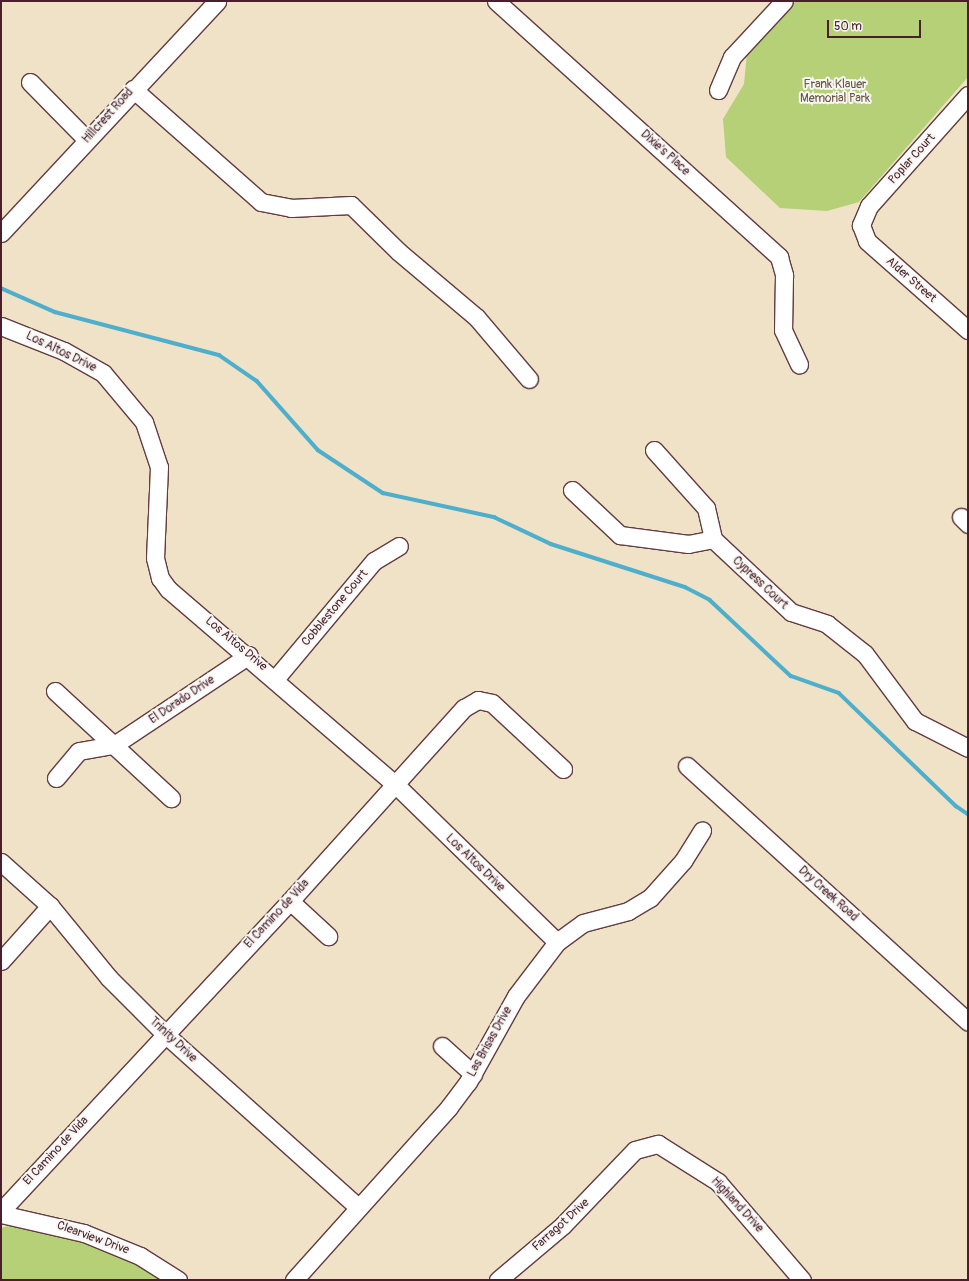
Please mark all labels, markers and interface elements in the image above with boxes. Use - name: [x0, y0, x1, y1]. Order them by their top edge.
- scale bar: [829, 12, 923, 38]
- text: 50 m: [834, 19, 862, 34]
- park label: Frank Klauer Memorial Park: [800, 78, 870, 106]
- street label: Hillcrest Road: [80, 85, 136, 147]
- street label: Dixie's Place: [637, 127, 693, 179]
- street label: Poplar Court: [886, 131, 938, 187]
- street label: Alder Street: [883, 254, 939, 306]
- street label: Los Altos Drive: [23, 329, 99, 375]
- street label: Cypress Court: [729, 554, 791, 612]
- street label: Cobblestone Court: [299, 567, 371, 649]
- street label: Los Altos Drive: [202, 614, 270, 674]
- street label: El Dorado Drive: [147, 673, 217, 727]
- street label: Los Altos Drive: [442, 831, 508, 895]
- street label: Dry Creek Road: [795, 863, 861, 925]
- street label: El Camino de Vida: [241, 877, 313, 951]
- street label: Las Brisas Drive: [465, 1004, 515, 1080]
- street label: Trinity Drive: [146, 1014, 200, 1066]
- street label: El Camino de Vida: [20, 1114, 92, 1188]
- street label: Highland Drive: [708, 1174, 766, 1236]
- street label: Farragot Drive: [530, 1196, 592, 1254]
- street label: Clearview Drive: [55, 1218, 131, 1258]

